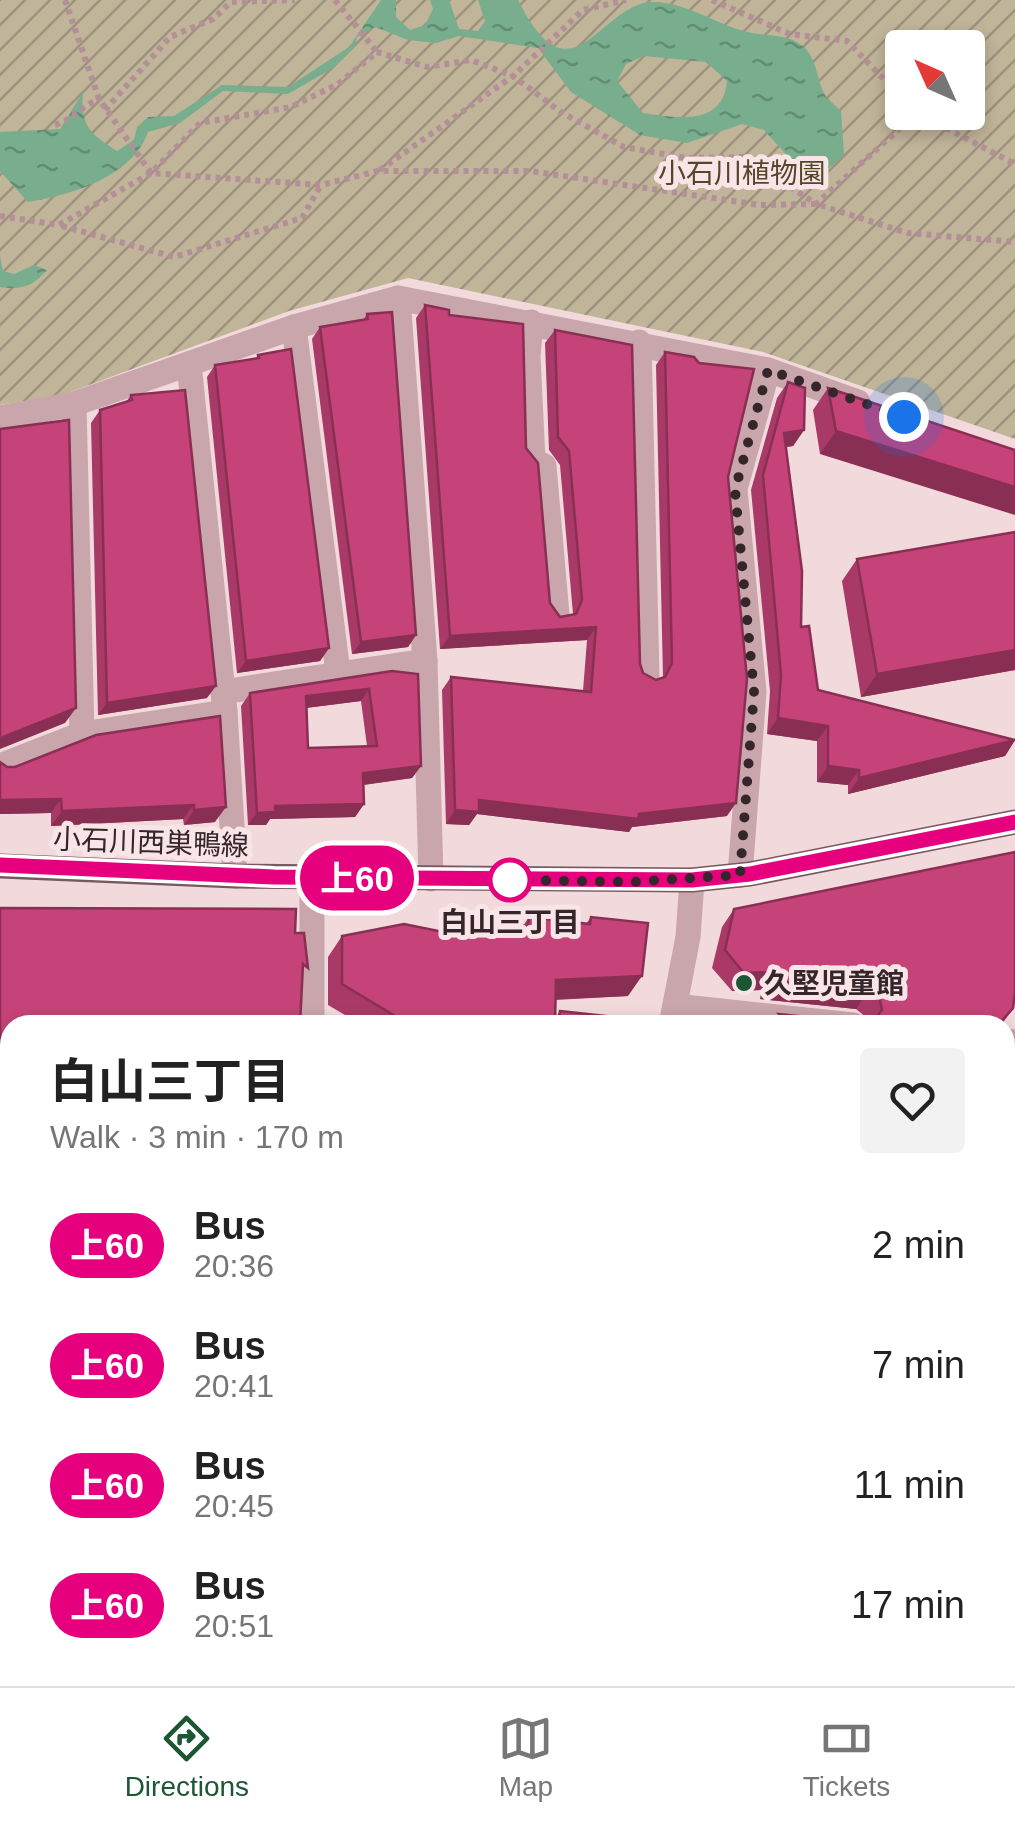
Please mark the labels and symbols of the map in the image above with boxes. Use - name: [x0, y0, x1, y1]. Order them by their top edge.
- north arrow: [885, 30, 985, 130]
- park label: 小石川植物園: [658, 158, 826, 189]
- your location: [879, 392, 929, 442]
- street label: 小石川西巣鴨線: [52, 824, 249, 861]
- line badge: 上60: [300, 846, 414, 910]
- marker: 白山三丁目: [489, 859, 531, 901]
- place label: 白山三丁目: [440, 907, 580, 938]
- place label: 久堅児童館: [764, 968, 904, 999]
- marker: 久堅児童館: [733, 972, 755, 994]

